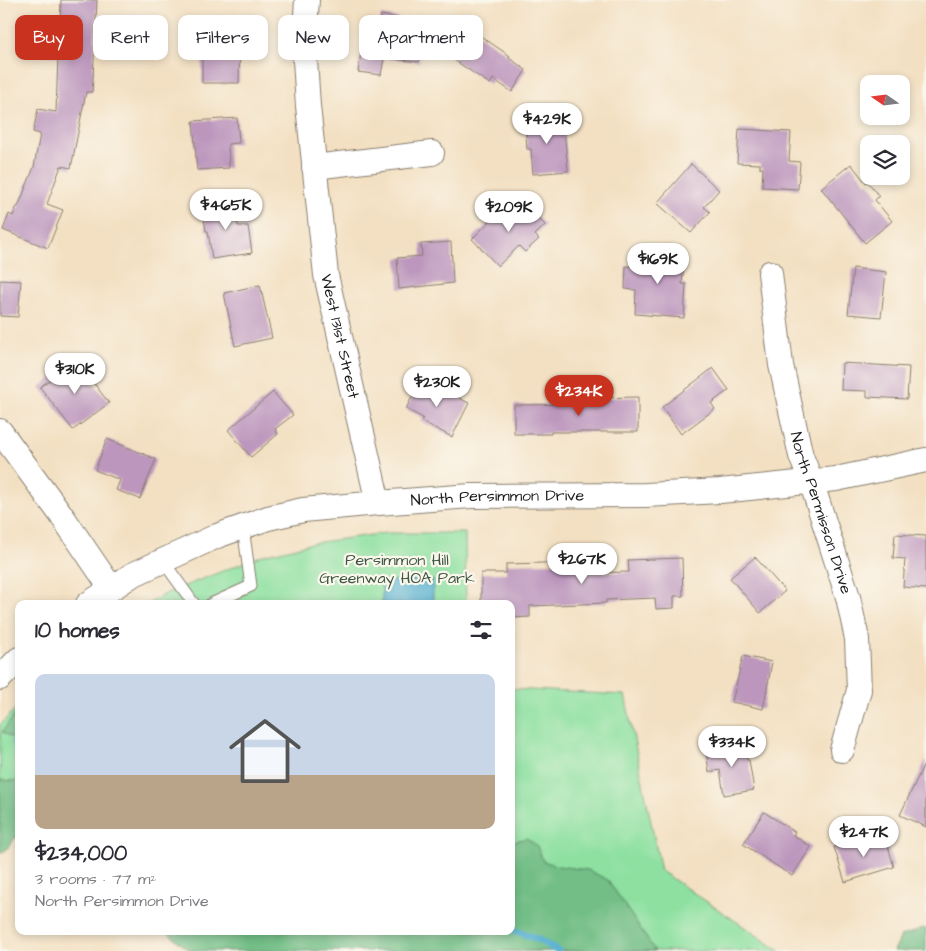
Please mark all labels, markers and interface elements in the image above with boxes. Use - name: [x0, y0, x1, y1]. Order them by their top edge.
- chip: Buy: [15, 15, 83, 60]
- chip: Rent: [93, 15, 168, 60]
- chip: Filters: [178, 15, 268, 60]
- chip: New: [278, 15, 349, 60]
- chip: Apartment: [359, 15, 483, 60]
- north arrow: [860, 75, 910, 125]
- map controls: [860, 75, 910, 185]
- pin: $429K: [512, 102, 582, 145]
- text: $429K: [523, 108, 571, 130]
- button: layers: [860, 135, 910, 185]
- pin: $465K: [191, 188, 261, 231]
- pin: $209K: [474, 190, 544, 233]
- text: $465K: [201, 194, 251, 216]
- text: $209K: [486, 196, 532, 218]
- pin: $169K: [623, 242, 693, 285]
- text: $169K: [638, 248, 678, 270]
- street label: West 131st Street: [315, 272, 365, 401]
- pin: $310K: [40, 352, 110, 395]
- text: $310K: [56, 358, 94, 380]
- pin: $230K: [402, 366, 472, 408]
- text: $230K: [414, 371, 460, 393]
- pin: $234K: [544, 374, 614, 417]
- text: $234K: [556, 380, 602, 402]
- street label: North Permisson Drive: [785, 430, 857, 597]
- street label: North Persimmon Drive: [410, 484, 584, 512]
- pin: $267K: [547, 542, 617, 585]
- text: $267K: [558, 548, 606, 570]
- park label: Persimmon Hill Greenway HOA Park: [319, 549, 475, 590]
- text: 10 homes: [35, 616, 120, 645]
- icon: filters: [467, 616, 495, 644]
- icon: home: [220, 706, 310, 796]
- pin: $334K: [697, 726, 767, 768]
- text: $334K: [709, 731, 755, 753]
- pin: $247K: [829, 816, 899, 858]
- text: $247K: [840, 821, 888, 843]
- text: $234,000: [35, 839, 127, 868]
- text: 3 rooms · 77 m²: [35, 868, 156, 890]
- text: North Persimmon Drive: [35, 890, 209, 912]

